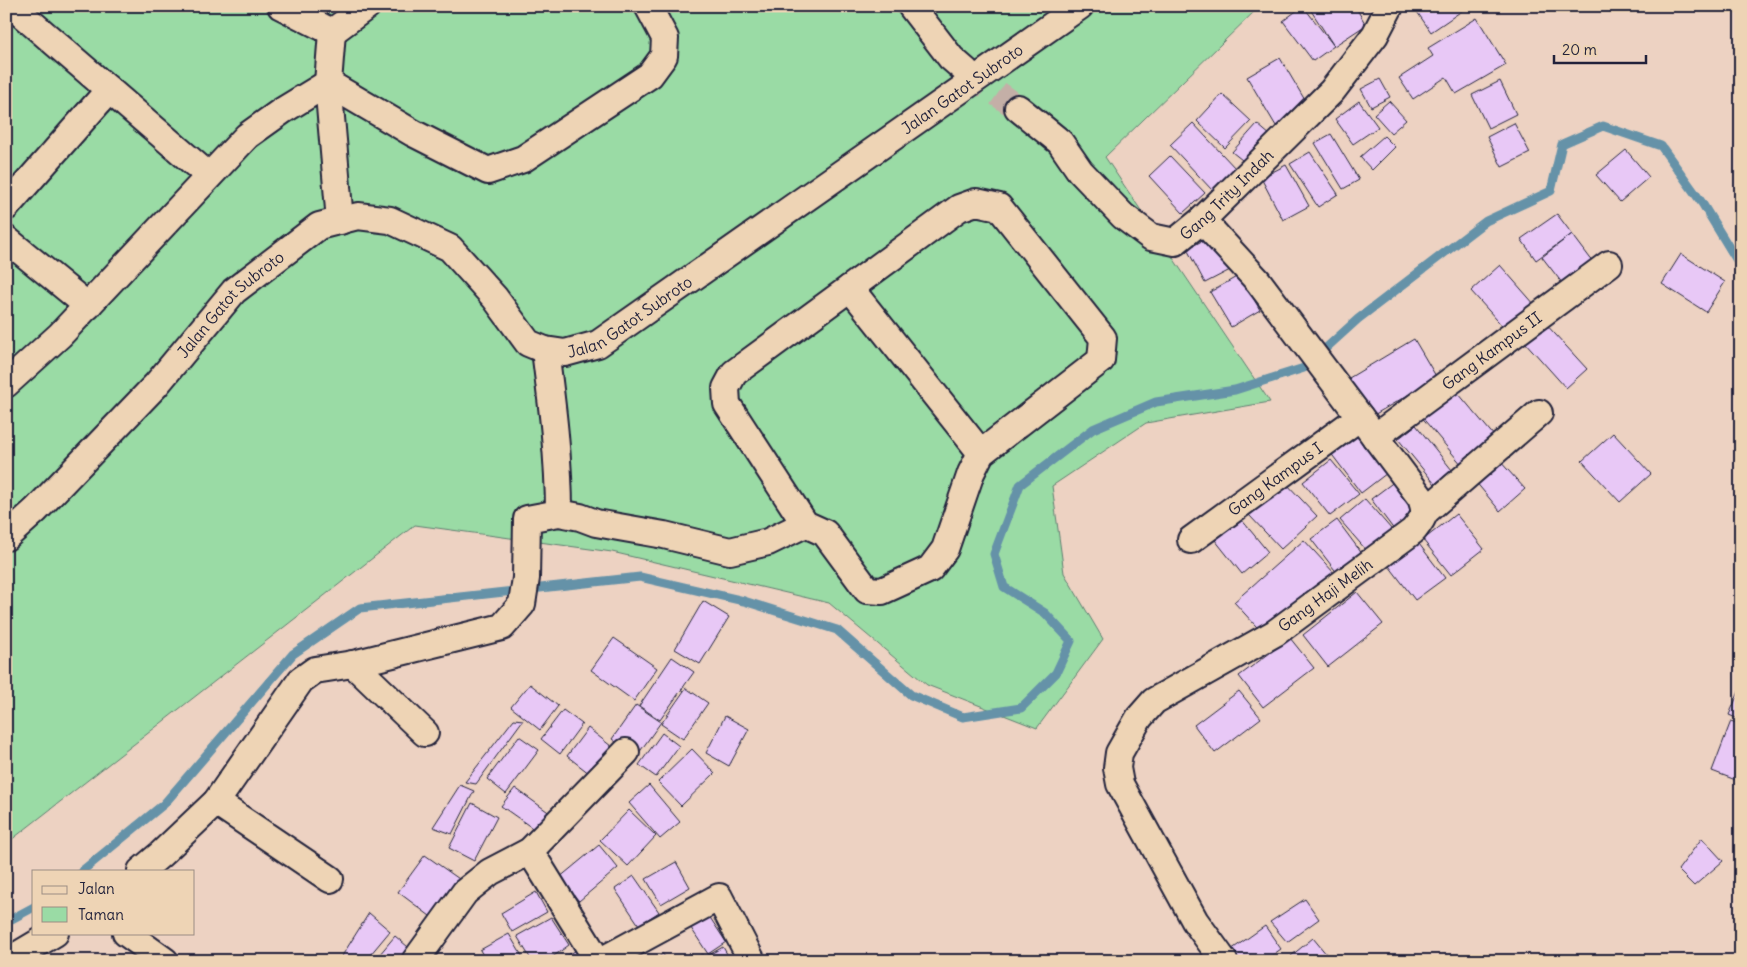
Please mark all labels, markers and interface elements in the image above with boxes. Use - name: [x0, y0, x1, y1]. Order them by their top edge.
- scale bar: [1554, 32, 1647, 64]
- street label: Jalan Gatot Subroto: [897, 39, 1027, 138]
- text: 20 m: [1562, 40, 1597, 59]
- street label: Gang Trity Indah: [1175, 145, 1277, 244]
- street label: Jalan Gatot Subroto: [173, 246, 288, 362]
- street label: Jalan Gatot Subroto: [565, 271, 696, 362]
- street label: Gang Kampus II: [1438, 307, 1545, 394]
- street label: Gang Kampus I: [1224, 438, 1326, 520]
- street label: Gang Haji Melih: [1274, 554, 1376, 636]
- legend: [32, 870, 195, 934]
- text: Jalan: [78, 879, 115, 898]
- text: Taman: [78, 905, 124, 924]

